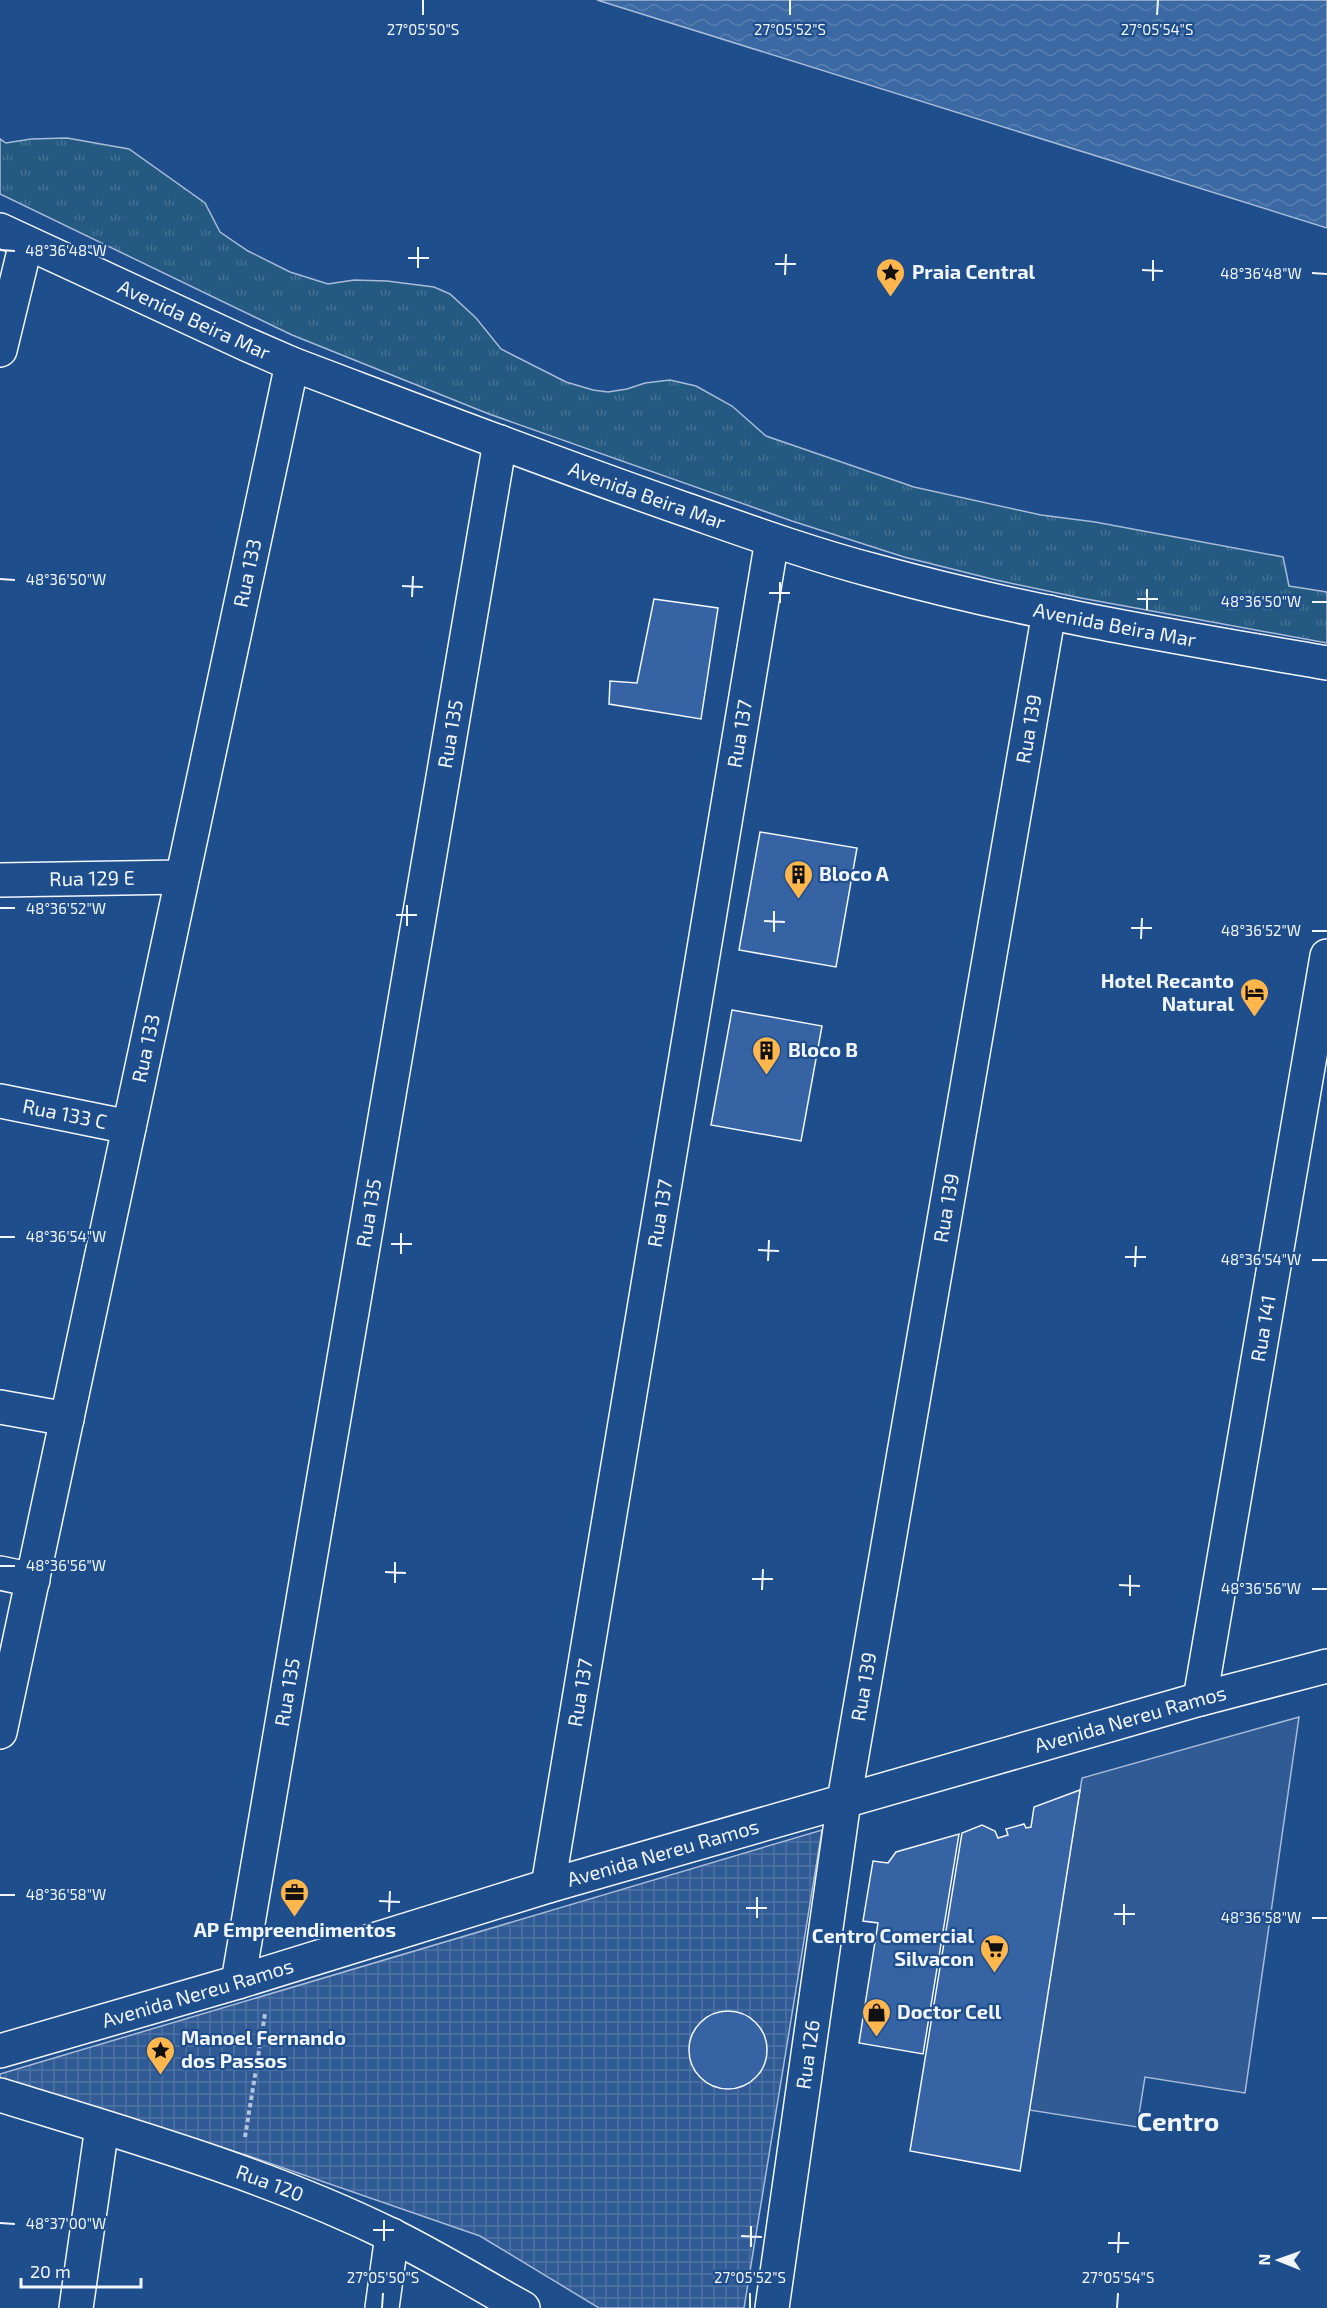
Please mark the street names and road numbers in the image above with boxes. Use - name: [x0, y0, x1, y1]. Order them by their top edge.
- street label: Avenida Beira Mar: [115, 274, 274, 364]
- street label: Avenida Beira Mar: [566, 456, 729, 534]
- street label: Rua 133: [227, 536, 265, 609]
- street label: Avenida Beira Mar: [1032, 597, 1198, 651]
- street label: Rua 139: [1010, 692, 1046, 765]
- street label: Rua 135: [432, 698, 467, 770]
- street label: Rua 137: [721, 698, 756, 769]
- street label: Rua 129 E: [49, 865, 135, 890]
- street label: Rua 133: [126, 1012, 164, 1085]
- street label: Rua 133 C: [21, 1093, 109, 1133]
- street label: Rua 139: [928, 1171, 963, 1244]
- street label: Rua 135: [350, 1177, 385, 1249]
- street label: Rua 137: [642, 1177, 676, 1249]
- street label: Rua 141: [1245, 1293, 1280, 1363]
- street label: Rua 139: [845, 1650, 880, 1723]
- street label: Rua 135: [269, 1656, 304, 1728]
- street label: Rua 137: [562, 1657, 597, 1728]
- street label: Avenida Nereu Ramos: [1031, 1680, 1229, 1757]
- street label: Avenida Nereu Ramos: [564, 1813, 761, 1891]
- street label: Avenida Nereu Ramos: [99, 1953, 296, 2032]
- street label: Rua 126: [790, 2018, 824, 2091]
- street label: Rua 120: [233, 2159, 308, 2206]

